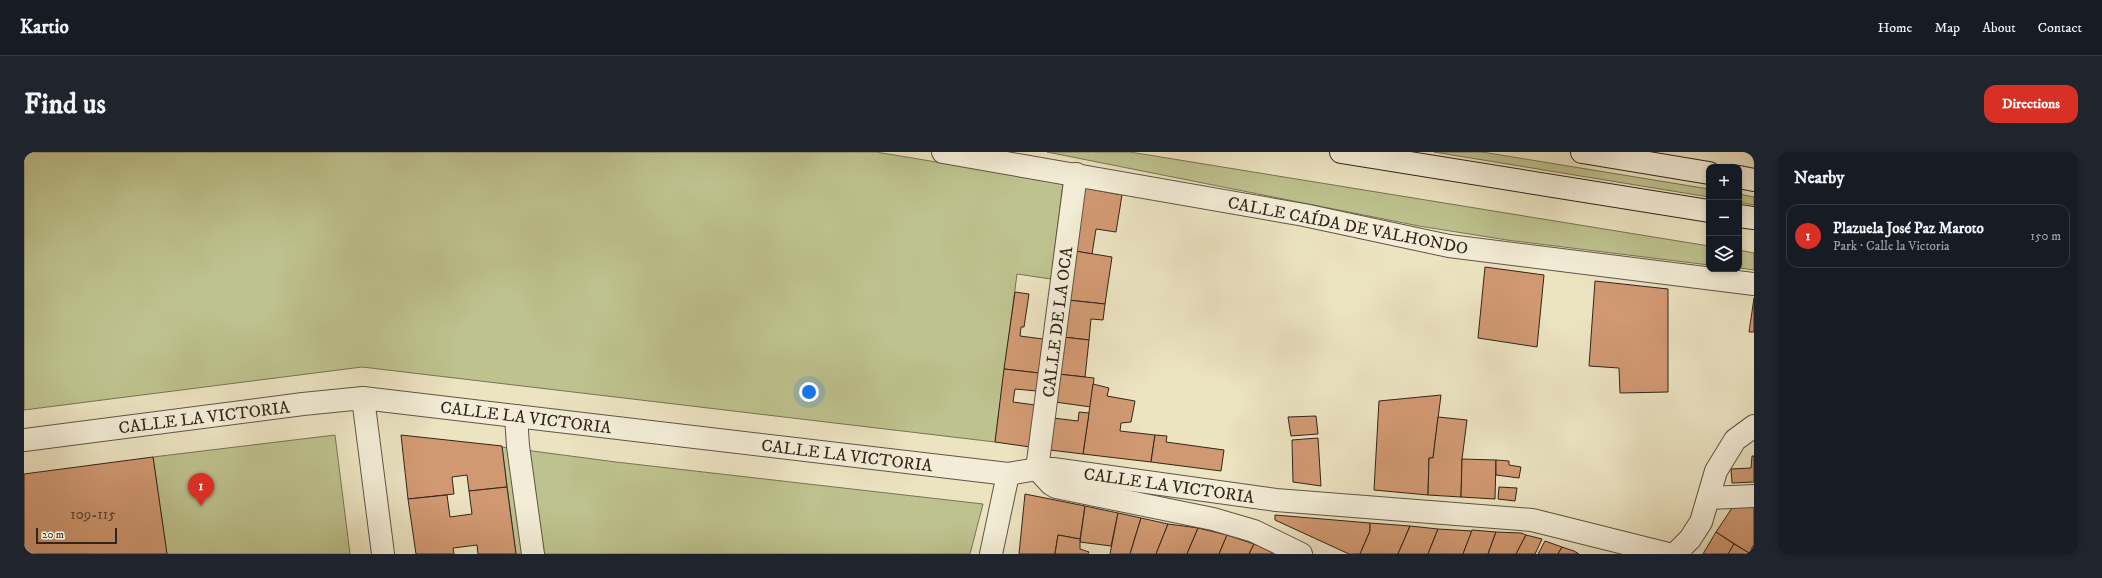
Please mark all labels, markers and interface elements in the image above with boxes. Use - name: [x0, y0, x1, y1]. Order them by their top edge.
- text: Kartio: [20, 16, 69, 39]
- text: Home: [1878, 19, 1912, 37]
- text: Map: [1934, 19, 1960, 37]
- text: About: [1982, 19, 2016, 37]
- text: Contact: [2038, 19, 2082, 37]
- button: Directions: [1984, 85, 2078, 123]
- text: Find us: [24, 87, 106, 122]
- map controls: [1706, 164, 1742, 272]
- button: +: [1706, 164, 1742, 200]
- text: Nearby: [1794, 167, 1844, 189]
- street label: CALLE CAÍDA DE VALHONDO: [1226, 191, 1470, 260]
- button: −: [1706, 200, 1742, 236]
- text: Plazuela José Paz Maroto: [1833, 219, 1984, 238]
- text: 1: [1806, 228, 1810, 244]
- text: 150 m: [2030, 228, 2061, 244]
- button: layers: [1706, 236, 1742, 272]
- text: Park · Calle la Victoria: [1833, 238, 1950, 254]
- street label: CALLE DE LA OCA: [1038, 245, 1078, 399]
- your location: [799, 382, 819, 402]
- street label: CALLE LA VICTORIA: [117, 397, 291, 439]
- street label: CALLE LA VICTORIA: [439, 397, 613, 439]
- street label: CALLE LA VICTORIA: [760, 435, 934, 477]
- street label: CALLE LA VICTORIA: [1082, 463, 1256, 509]
- pin: 1: [188, 473, 214, 506]
- house number: 109-115: [70, 505, 116, 524]
- scale bar: [36, 526, 117, 545]
- text: 20 m: [42, 528, 64, 542]

